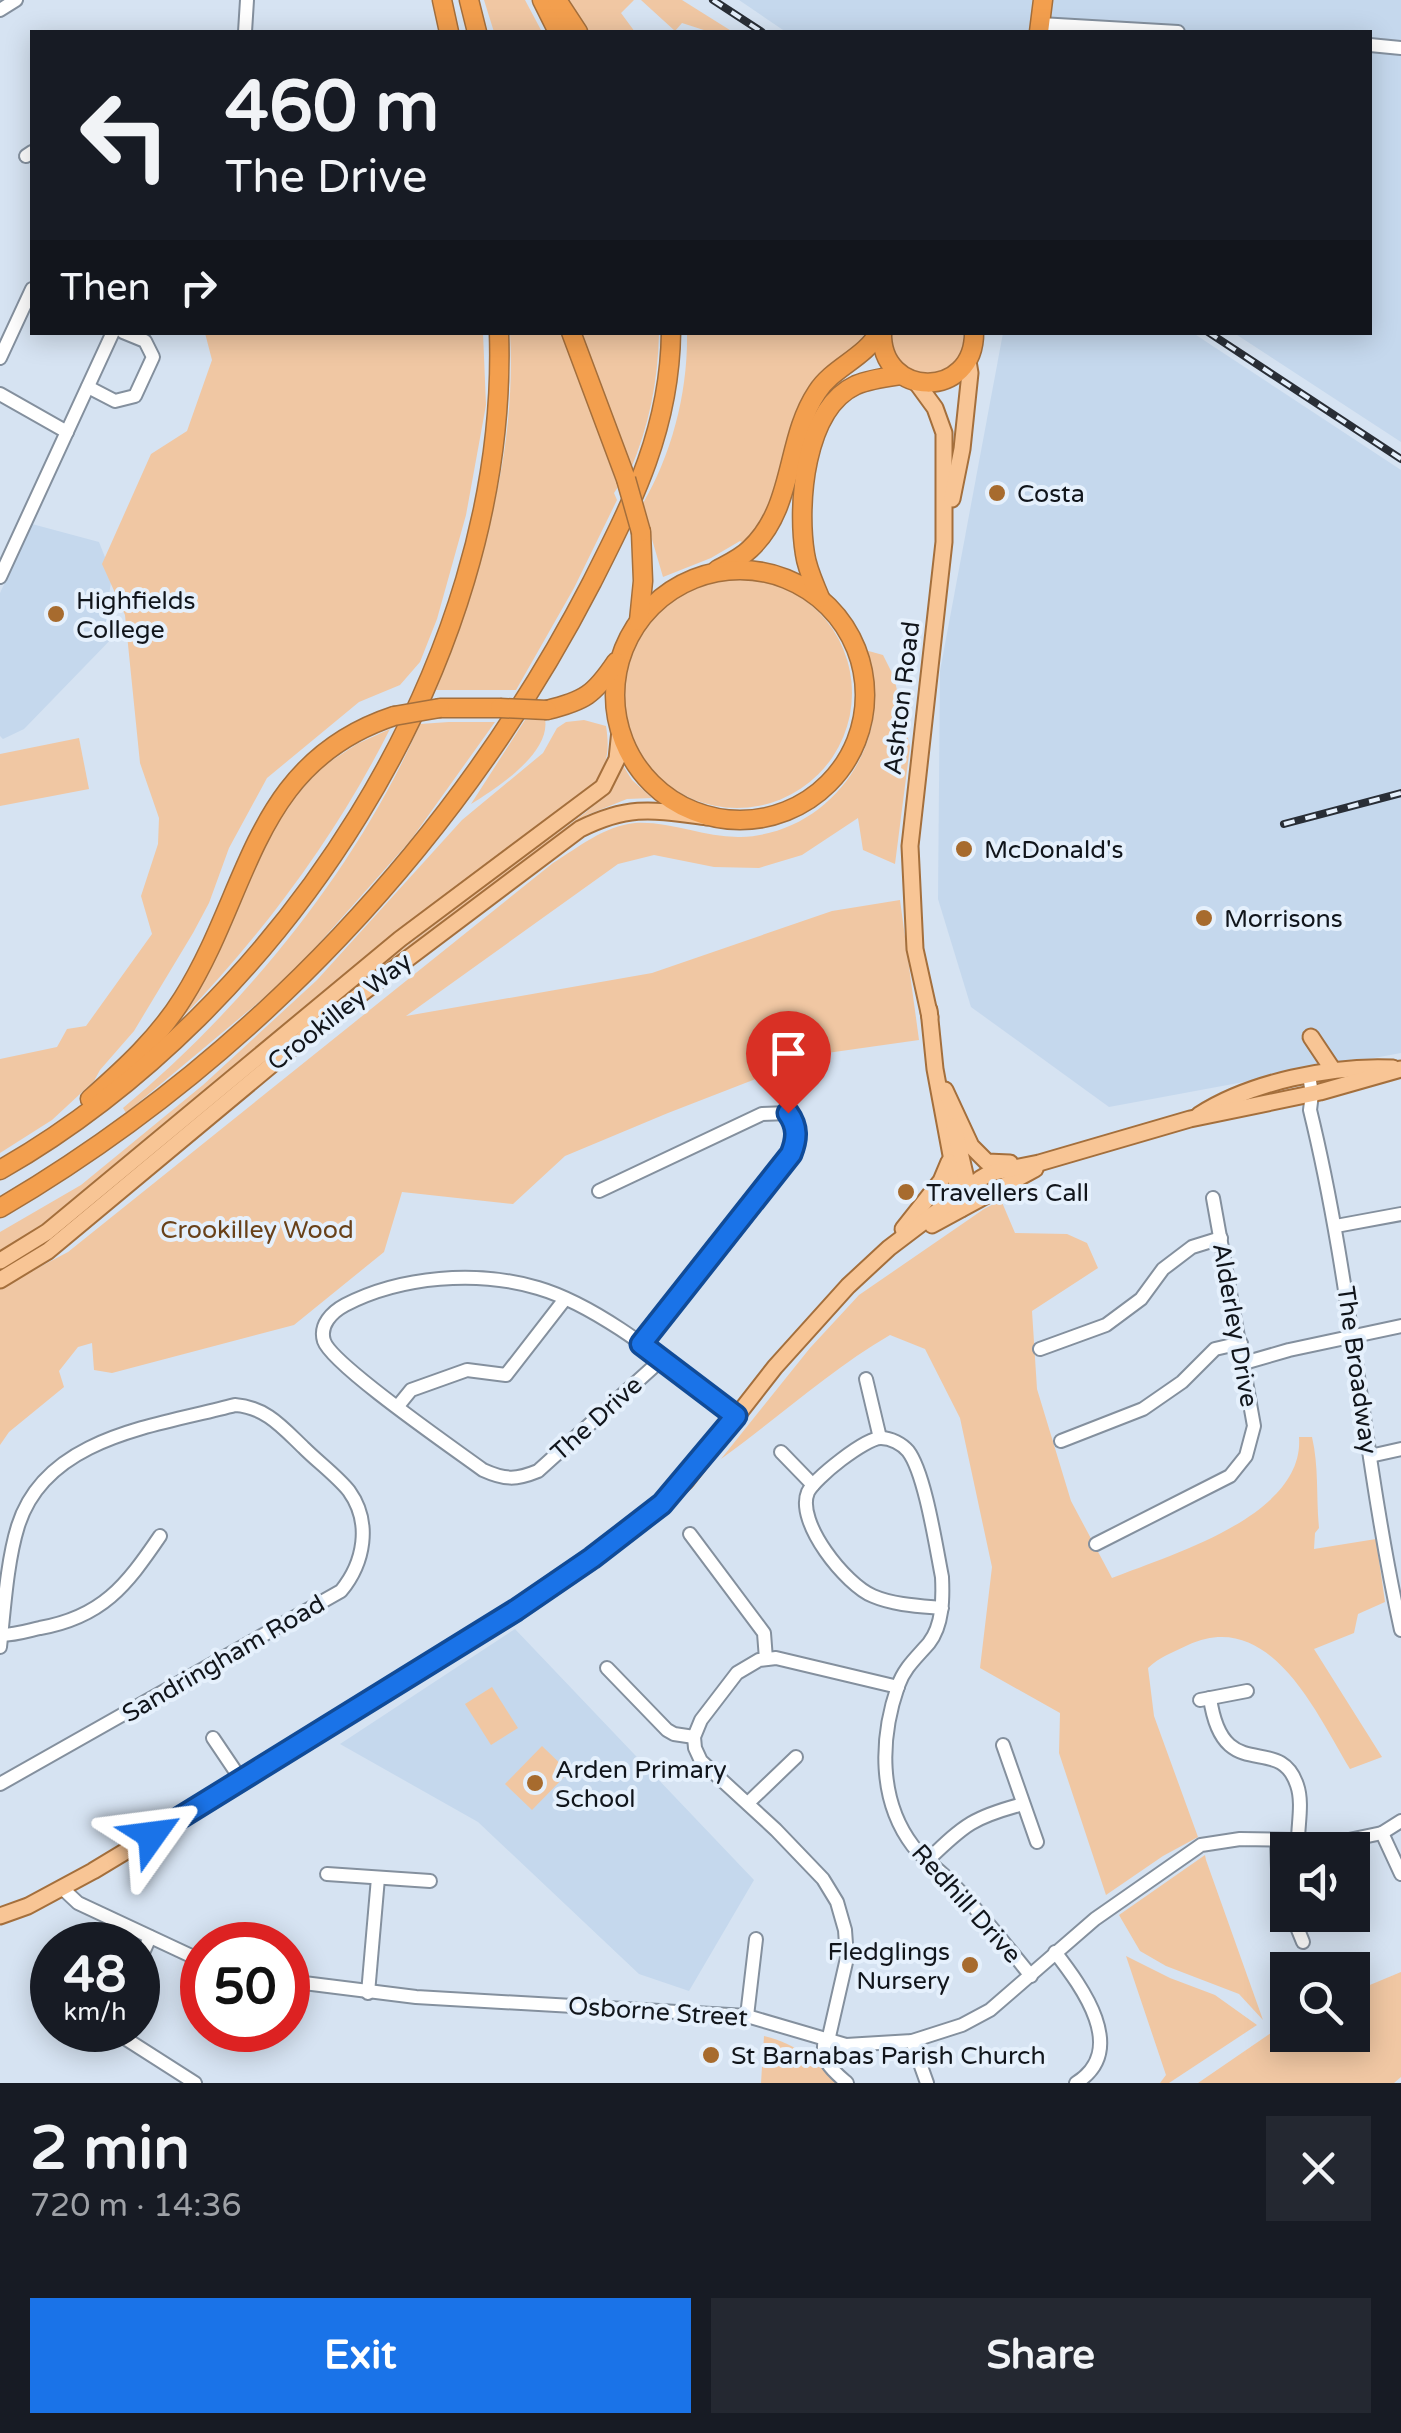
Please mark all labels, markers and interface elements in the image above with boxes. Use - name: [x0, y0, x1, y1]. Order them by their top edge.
- text: 460 m: [225, 66, 439, 150]
- icon: left: [60, 70, 190, 200]
- text: The Drive: [225, 151, 428, 205]
- icon: right: [171, 260, 226, 315]
- text: Then: [60, 265, 151, 311]
- place label: Costa: [1017, 479, 1085, 509]
- marker: Costa: [986, 482, 1008, 504]
- place label: Highfields College: [76, 586, 196, 645]
- marker: Highfields College: [45, 603, 67, 625]
- street label: Ashton Road: [878, 620, 926, 777]
- place label: McDonald's: [984, 835, 1123, 865]
- marker: McDonald's: [953, 838, 975, 860]
- place label: Morrisons: [1224, 904, 1343, 934]
- marker: Morrisons: [1193, 907, 1215, 929]
- street label: Crookilley Way: [262, 946, 418, 1077]
- pin: [746, 1011, 831, 1114]
- icon: arrive: [761, 1026, 816, 1081]
- place label: Travellers Call: [926, 1178, 1089, 1208]
- marker: Travellers Call: [895, 1181, 917, 1203]
- park label: Crookilley Wood: [160, 1215, 354, 1245]
- street label: Alderley Drive: [1206, 1241, 1264, 1410]
- street label: The Broadway: [1330, 1284, 1384, 1456]
- street label: The Drive: [545, 1370, 649, 1468]
- street label: Sandringham Road: [117, 1589, 330, 1729]
- place label: Arden Primary School: [555, 1755, 727, 1814]
- marker: Arden Primary School: [524, 1772, 546, 1794]
- position arrow: [100, 1783, 204, 1887]
- map controls: [1270, 1832, 1370, 2052]
- button: sound: [1270, 1832, 1370, 1932]
- street label: Redhill Drive: [905, 1838, 1027, 1969]
- speed limit sign: 50: [180, 1922, 310, 2052]
- place label: Fledglings Nursery: [828, 1937, 950, 1996]
- text: 48: [64, 1945, 126, 2005]
- button: search: [1270, 1952, 1370, 2052]
- marker: Fledglings Nursery: [959, 1954, 981, 1976]
- street label: Osborne Street: [567, 1991, 749, 2033]
- text: km/h: [64, 1997, 126, 2027]
- place label: St Barnabas Parish Church: [731, 2041, 1046, 2071]
- marker: St Barnabas Parish Church: [700, 2044, 722, 2066]
- text: 2 min: [30, 2113, 190, 2185]
- button: close: [1266, 2116, 1371, 2221]
- text: 720 m · 14:36: [30, 2187, 242, 2225]
- button: Exit: [30, 2298, 691, 2413]
- button: Share: [711, 2298, 1371, 2413]

